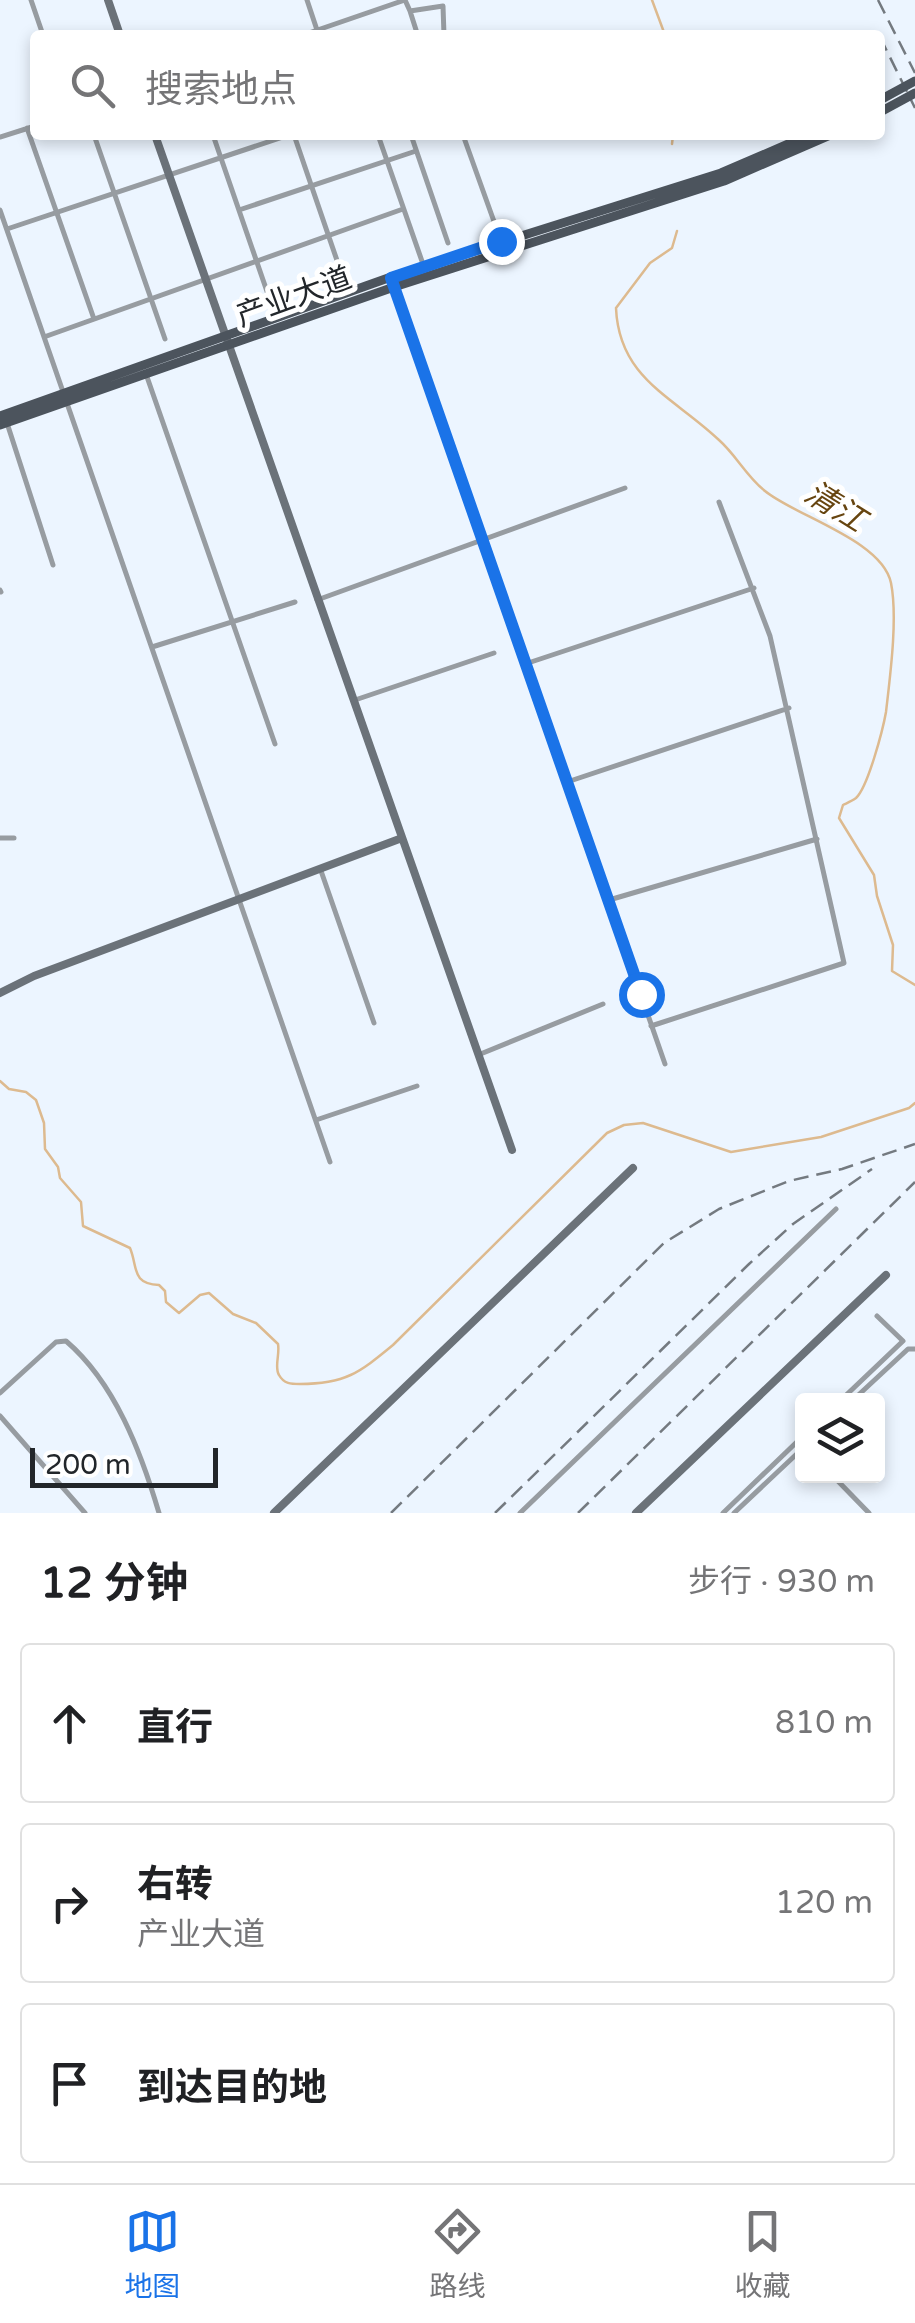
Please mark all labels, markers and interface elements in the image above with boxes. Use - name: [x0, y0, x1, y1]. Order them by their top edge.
- search box: [30, 30, 885, 140]
- icon: search: [65, 58, 120, 113]
- text: 搜索地点: [145, 67, 297, 113]
- route end: [479, 219, 525, 265]
- street label: 产业大道: [231, 259, 357, 335]
- water label: 清江: [798, 474, 875, 542]
- route start: [619, 972, 665, 1018]
- map controls: [795, 1393, 885, 1483]
- button: layers: [795, 1393, 885, 1483]
- scale bar: [30, 1443, 218, 1488]
- text: 200 m: [45, 1448, 131, 1482]
- text: 12 分钟: [40, 1558, 188, 1609]
- text: 步行 · 930 m: [688, 1563, 875, 1601]
- icon: ahead: [42, 1696, 97, 1751]
- text: 810 m: [775, 1704, 873, 1742]
- text: 直行: [137, 1705, 213, 1751]
- text: 右转: [137, 1862, 213, 1908]
- icon: right: [42, 1876, 97, 1931]
- text: 120 m: [775, 1884, 873, 1922]
- text: 产业大道: [137, 1916, 265, 1954]
- icon: arrive: [42, 2056, 97, 2111]
- text: 到达目的地: [137, 2065, 327, 2111]
- tab: 地图: [124, 2204, 181, 2304]
- tab: 路线: [429, 2204, 486, 2304]
- tab: 收藏: [734, 2204, 791, 2304]

